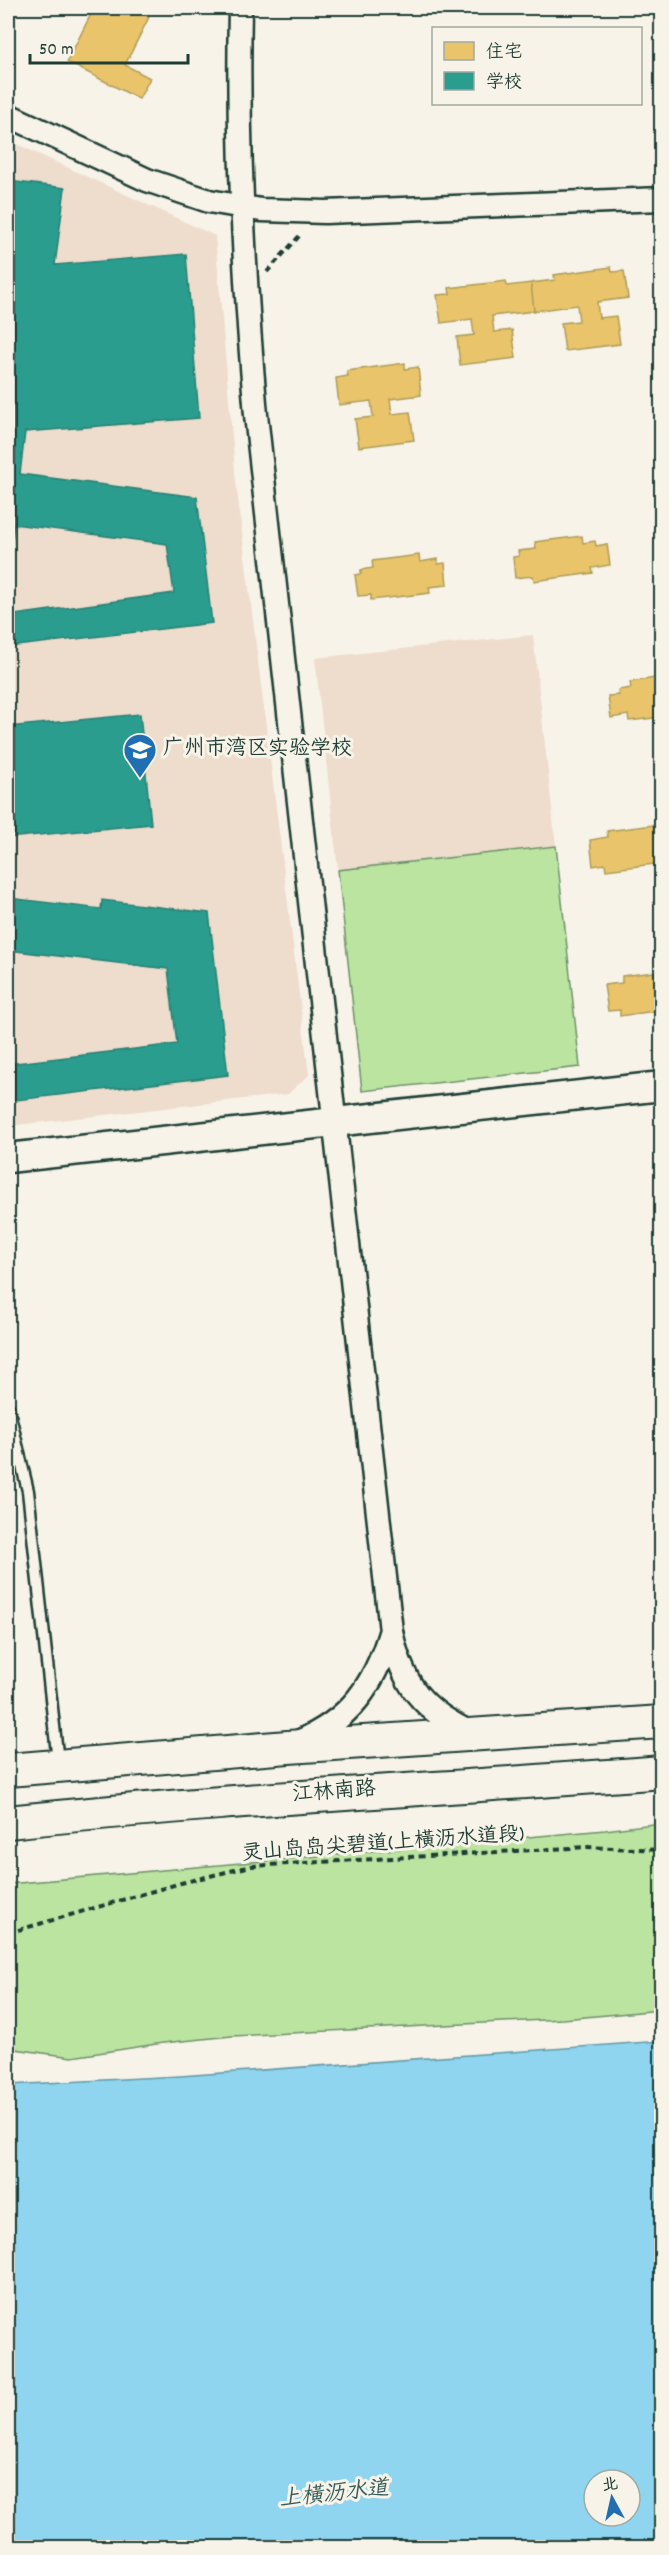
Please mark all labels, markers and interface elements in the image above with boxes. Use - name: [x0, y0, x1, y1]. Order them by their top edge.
- scale bar: [30, 27, 188, 65]
- legend: [432, 27, 642, 105]
- text: 50 m: [39, 38, 74, 63]
- text: 住宅: [486, 41, 522, 66]
- text: 学校: [486, 71, 522, 96]
- school or university icon: 广州市湾区实验学校: [122, 732, 158, 779]
- place label: 广州市湾区实验学校: [163, 735, 352, 765]
- street label: 江林南路: [291, 1775, 377, 1811]
- street label: 灵山岛岛尖碧道(上横沥水道段): [241, 1820, 525, 1870]
- north arrow: [582, 2468, 642, 2528]
- text: 北: [601, 2473, 620, 2498]
- water label: 上横沥水道: [278, 2474, 392, 2516]

